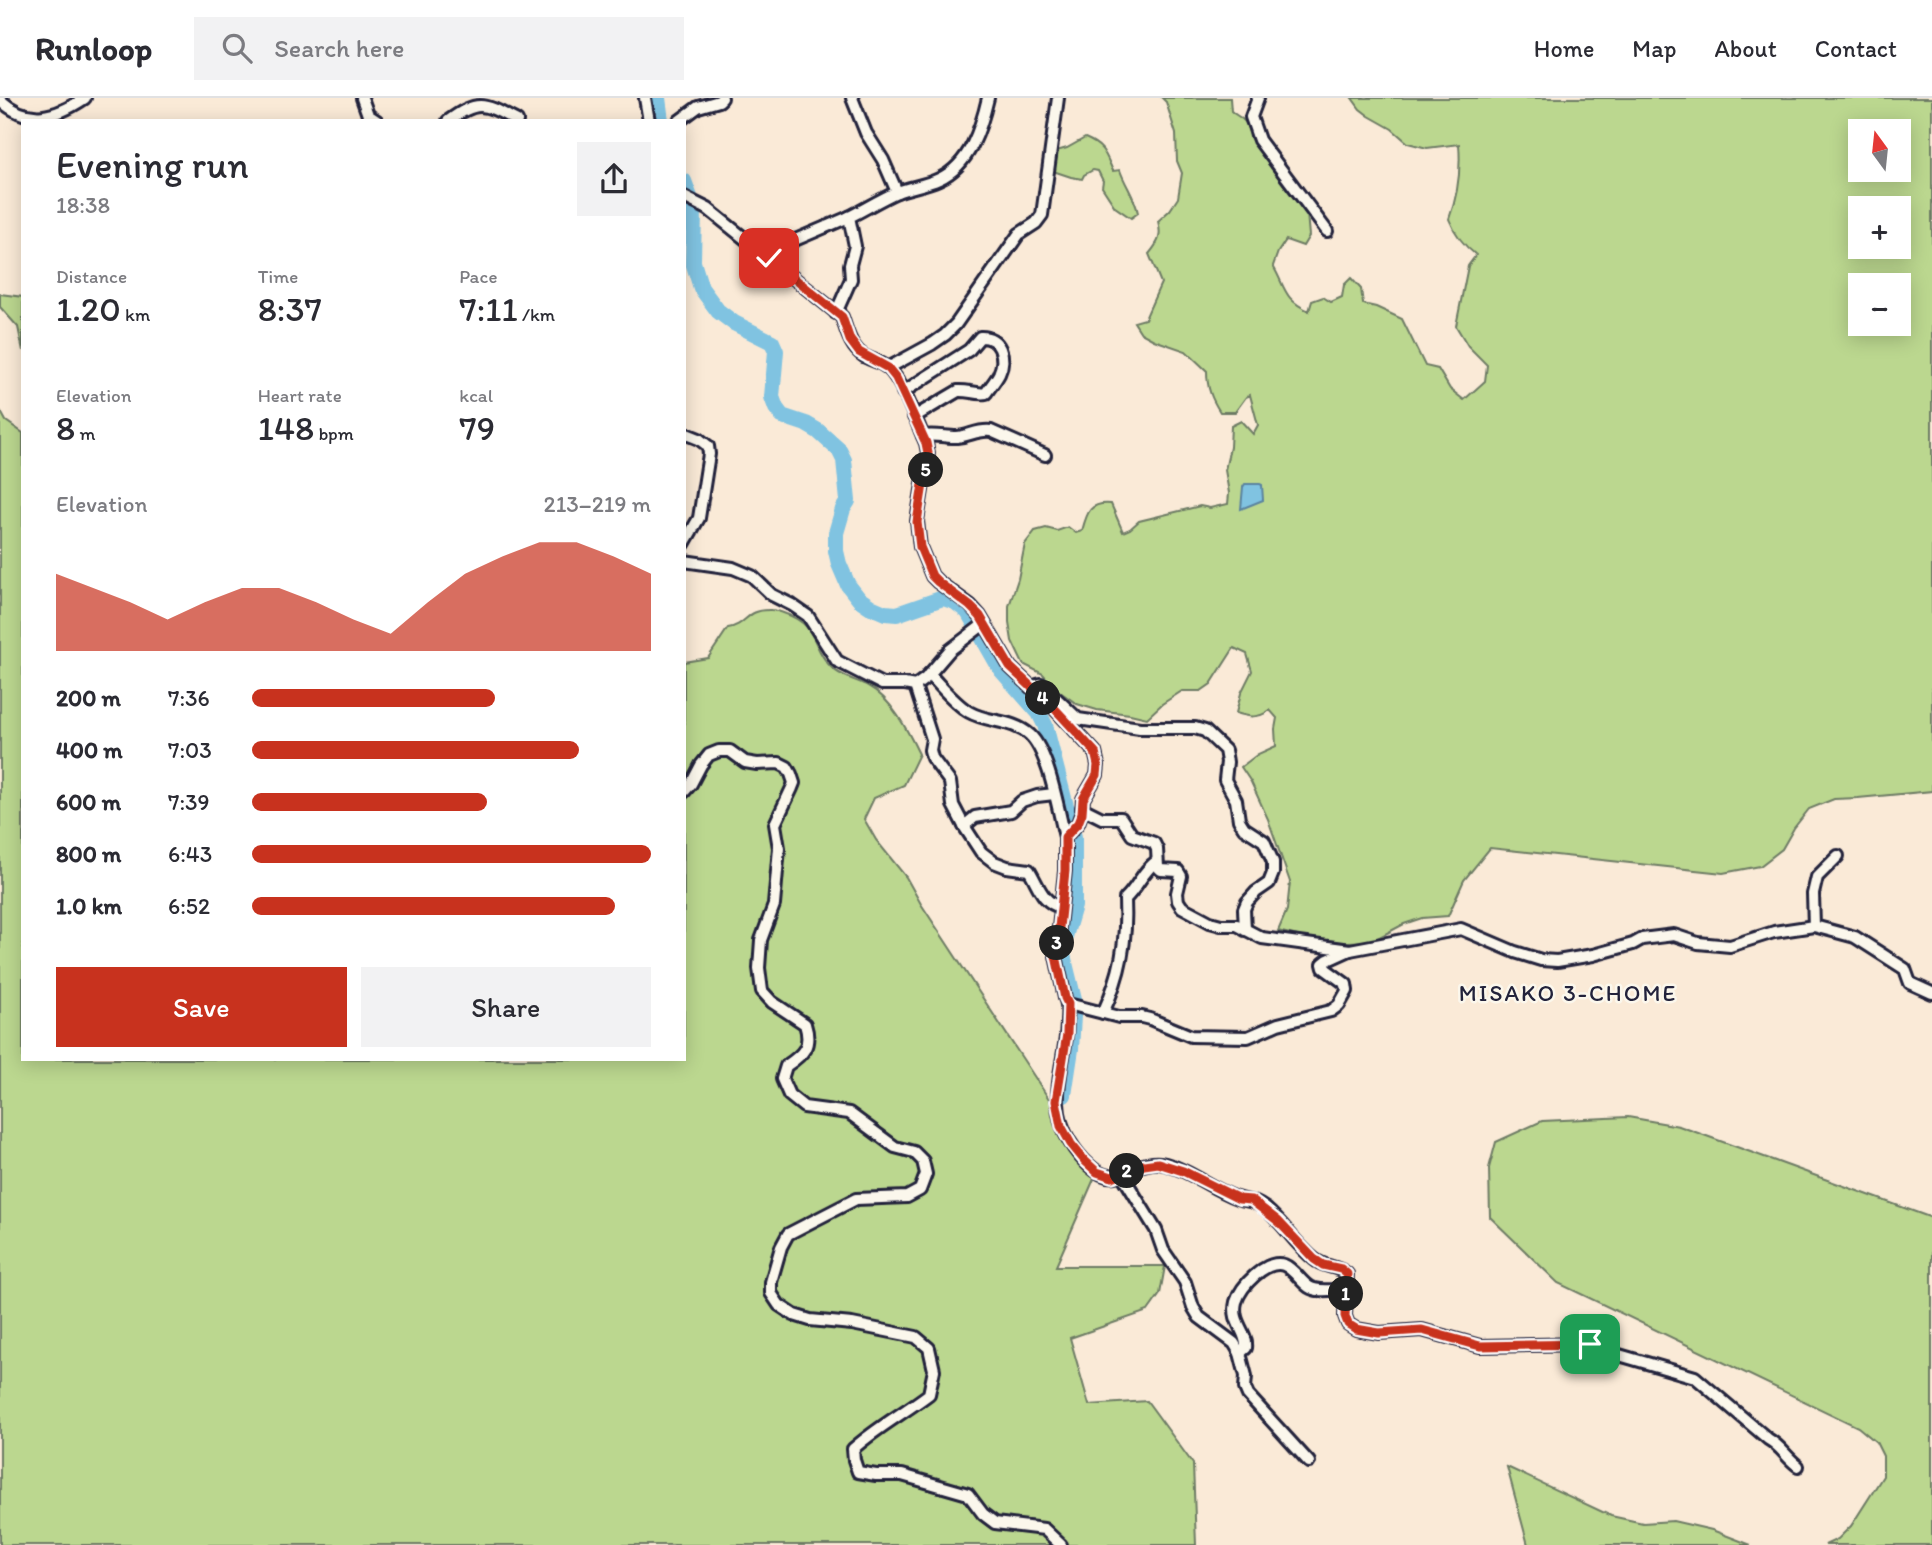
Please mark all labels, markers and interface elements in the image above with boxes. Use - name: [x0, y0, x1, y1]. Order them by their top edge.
- search box: [194, 17, 684, 80]
- text: Runloop: [35, 29, 152, 68]
- icon: search: [218, 29, 256, 67]
- text: Search here: [274, 32, 405, 64]
- text: Home: [1534, 34, 1594, 63]
- text: Map: [1632, 34, 1676, 63]
- text: About: [1714, 34, 1777, 63]
- text: Contact: [1815, 34, 1897, 63]
- north arrow: [1848, 119, 1911, 182]
- map controls: [1848, 119, 1911, 336]
- text: Evening run: [56, 142, 249, 188]
- button: share: [577, 142, 651, 216]
- text: 18:38: [56, 191, 110, 219]
- button: +: [1848, 196, 1911, 259]
- pin: [739, 228, 799, 288]
- icon: check: [750, 239, 788, 277]
- text: Distance: [56, 265, 127, 288]
- text: Time: [258, 265, 298, 288]
- text: Pace: [459, 265, 497, 288]
- button: −: [1848, 273, 1911, 336]
- text: 1.20: [56, 288, 121, 330]
- text: 8:37: [258, 288, 322, 330]
- text: 7:11: [459, 288, 518, 330]
- text: km: [121, 303, 150, 326]
- text: /km: [518, 303, 555, 326]
- text: Elevation: [56, 384, 132, 407]
- text: Heart rate: [258, 384, 342, 407]
- text: kcal: [459, 384, 493, 407]
- text: 8: [56, 407, 75, 449]
- text: 148: [258, 407, 314, 449]
- text: 79: [459, 407, 495, 449]
- text: m: [75, 422, 95, 445]
- text: bpm: [314, 422, 354, 445]
- pin: 5: [908, 452, 944, 488]
- text: 5: [921, 458, 930, 481]
- text: Elevation: [56, 490, 147, 518]
- text: 213–219 m: [544, 490, 651, 518]
- pin: 4: [1026, 680, 1060, 716]
- text: 200 m: [56, 684, 121, 712]
- text: 7:36: [168, 684, 210, 712]
- text: 4: [1037, 686, 1048, 709]
- text: 400 m: [56, 736, 123, 764]
- text: 7:03: [168, 736, 212, 764]
- text: 600 m: [56, 788, 121, 816]
- text: 7:39: [168, 788, 210, 816]
- text: 800 m: [56, 840, 121, 868]
- text: 6:43: [168, 840, 212, 868]
- text: 1.0 km: [56, 892, 122, 920]
- text: 6:52: [168, 892, 210, 920]
- pin: 3: [1040, 926, 1074, 960]
- text: 3: [1051, 931, 1062, 954]
- button: Save: [56, 967, 347, 1047]
- button: Share: [361, 967, 651, 1047]
- district label: MISAKO 3-CHOME: [1459, 979, 1677, 1007]
- pin: 2: [1110, 1154, 1144, 1188]
- text: 2: [1122, 1159, 1132, 1182]
- pin: 1: [1328, 1276, 1364, 1312]
- text: 1: [1341, 1282, 1350, 1305]
- pin: [1560, 1314, 1620, 1374]
- icon: arrive: [1571, 1325, 1609, 1363]

